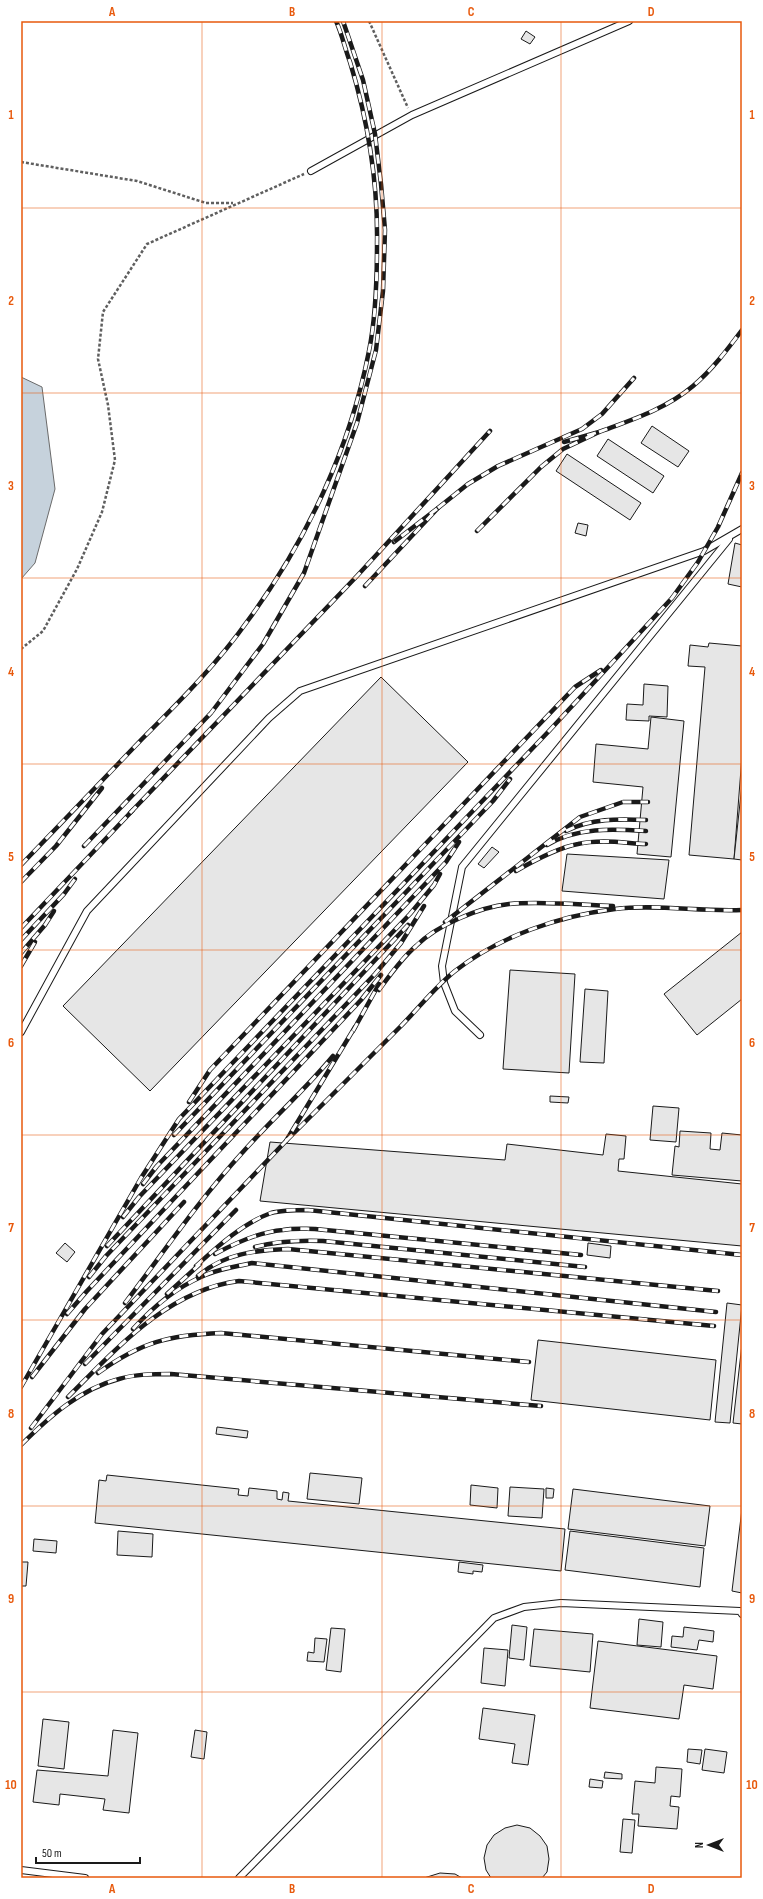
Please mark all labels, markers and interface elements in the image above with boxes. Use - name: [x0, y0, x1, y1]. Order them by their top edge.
- text: A: [108, 4, 116, 20]
- text: B: [289, 4, 295, 20]
- text: C: [468, 4, 475, 20]
- text: D: [648, 4, 655, 20]
- text: 1: [8, 107, 14, 123]
- text: 1: [749, 107, 755, 123]
- text: 2: [8, 293, 14, 309]
- text: 2: [749, 293, 755, 309]
- text: 3: [8, 478, 14, 494]
- text: 3: [749, 478, 755, 494]
- text: 4: [8, 664, 14, 680]
- text: 4: [749, 664, 755, 680]
- text: 5: [8, 849, 14, 865]
- text: 5: [749, 849, 755, 865]
- text: 6: [8, 1035, 14, 1051]
- text: 6: [749, 1035, 755, 1051]
- text: 7: [8, 1220, 14, 1236]
- text: 7: [749, 1220, 755, 1236]
- text: 8: [8, 1406, 14, 1422]
- text: 8: [749, 1406, 755, 1422]
- text: 9: [8, 1591, 14, 1607]
- text: 9: [749, 1591, 755, 1607]
- text: 10: [5, 1777, 17, 1793]
- text: 10: [746, 1777, 758, 1793]
- north arrow: [689, 1825, 729, 1865]
- scale bar: [36, 1839, 140, 1865]
- text: N: [693, 1842, 706, 1848]
- text: 50 m: [42, 1846, 62, 1861]
- text: A: [108, 1881, 116, 1897]
- text: B: [289, 1881, 295, 1897]
- text: C: [468, 1881, 475, 1897]
- text: D: [648, 1881, 655, 1897]

